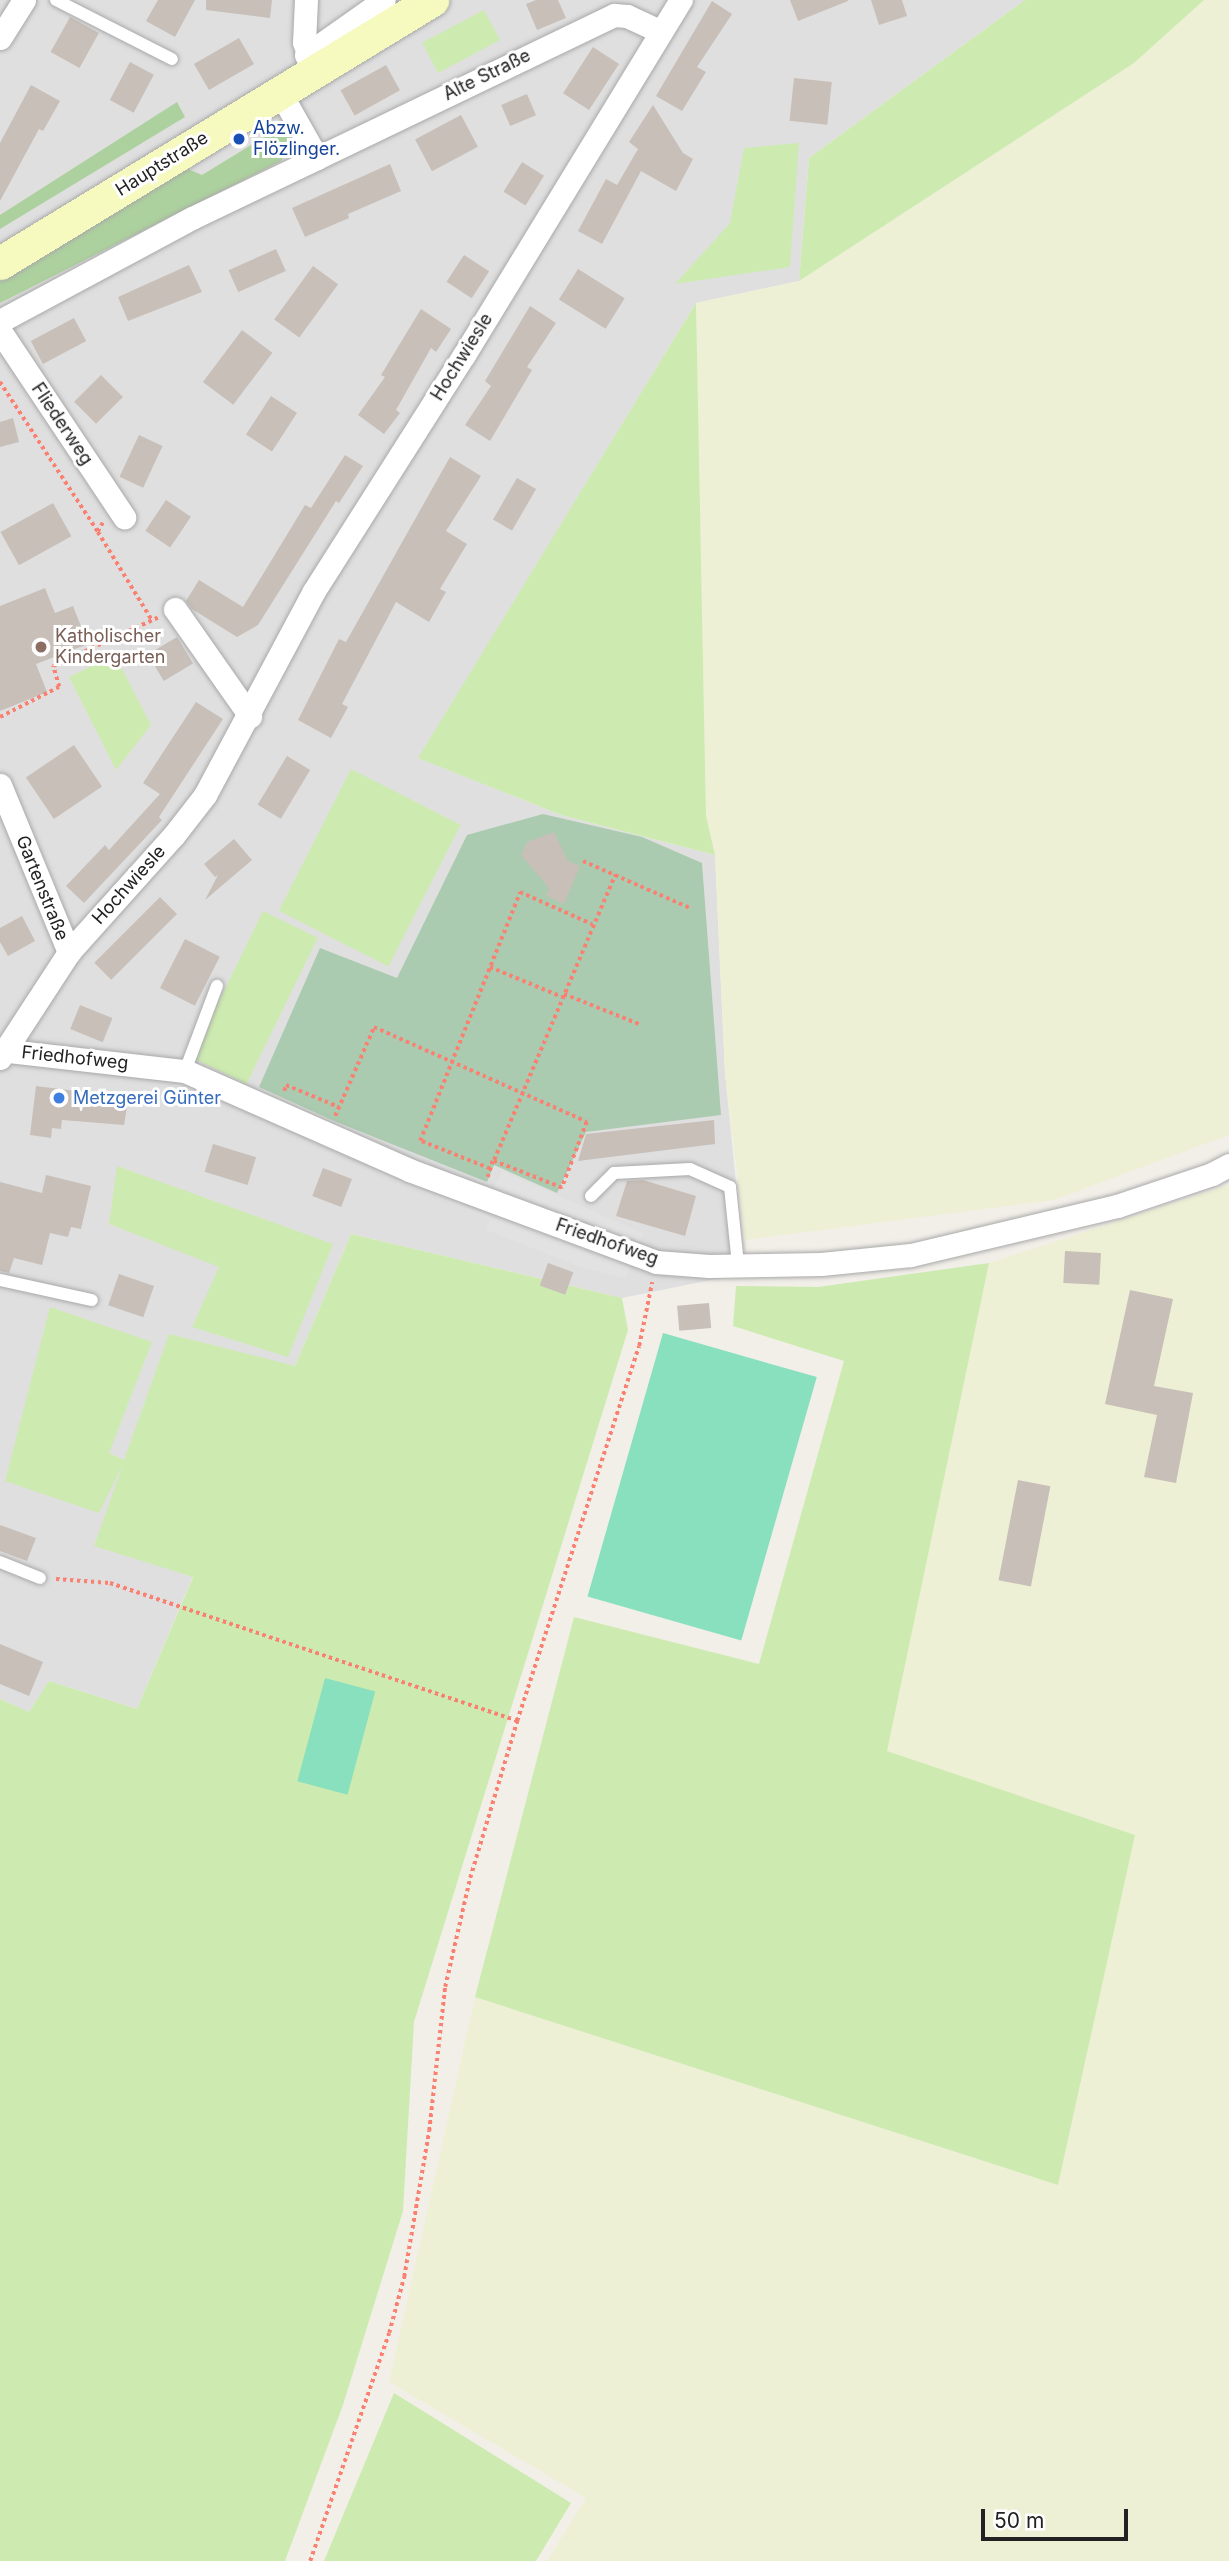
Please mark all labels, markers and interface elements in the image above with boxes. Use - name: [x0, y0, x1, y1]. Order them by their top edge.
- street label: Alte Straße: [440, 45, 534, 105]
- place label: Abzw. Flözlinger.: [253, 118, 340, 160]
- street label: Hauptstraße: [112, 127, 212, 201]
- marker: Abzw. Flözlinger.: [231, 131, 247, 147]
- street label: Hochwiesle: [427, 309, 497, 405]
- street label: Fliederweg: [27, 379, 97, 469]
- place label: Katholischer Kindergarten: [55, 626, 165, 668]
- marker: Katholischer Kindergarten: [33, 639, 49, 655]
- street label: Gartenstraße: [11, 832, 73, 944]
- street label: Hochwiesle: [88, 841, 170, 929]
- street label: Friedhofweg: [20, 1042, 130, 1074]
- place label: Metzgerei Günter: [73, 1087, 221, 1109]
- marker: Metzgerei Günter: [51, 1090, 67, 1106]
- street label: Friedhofweg: [553, 1214, 661, 1270]
- scale bar: [984, 2494, 1131, 2538]
- text: 50 m: [994, 2508, 1044, 2533]

